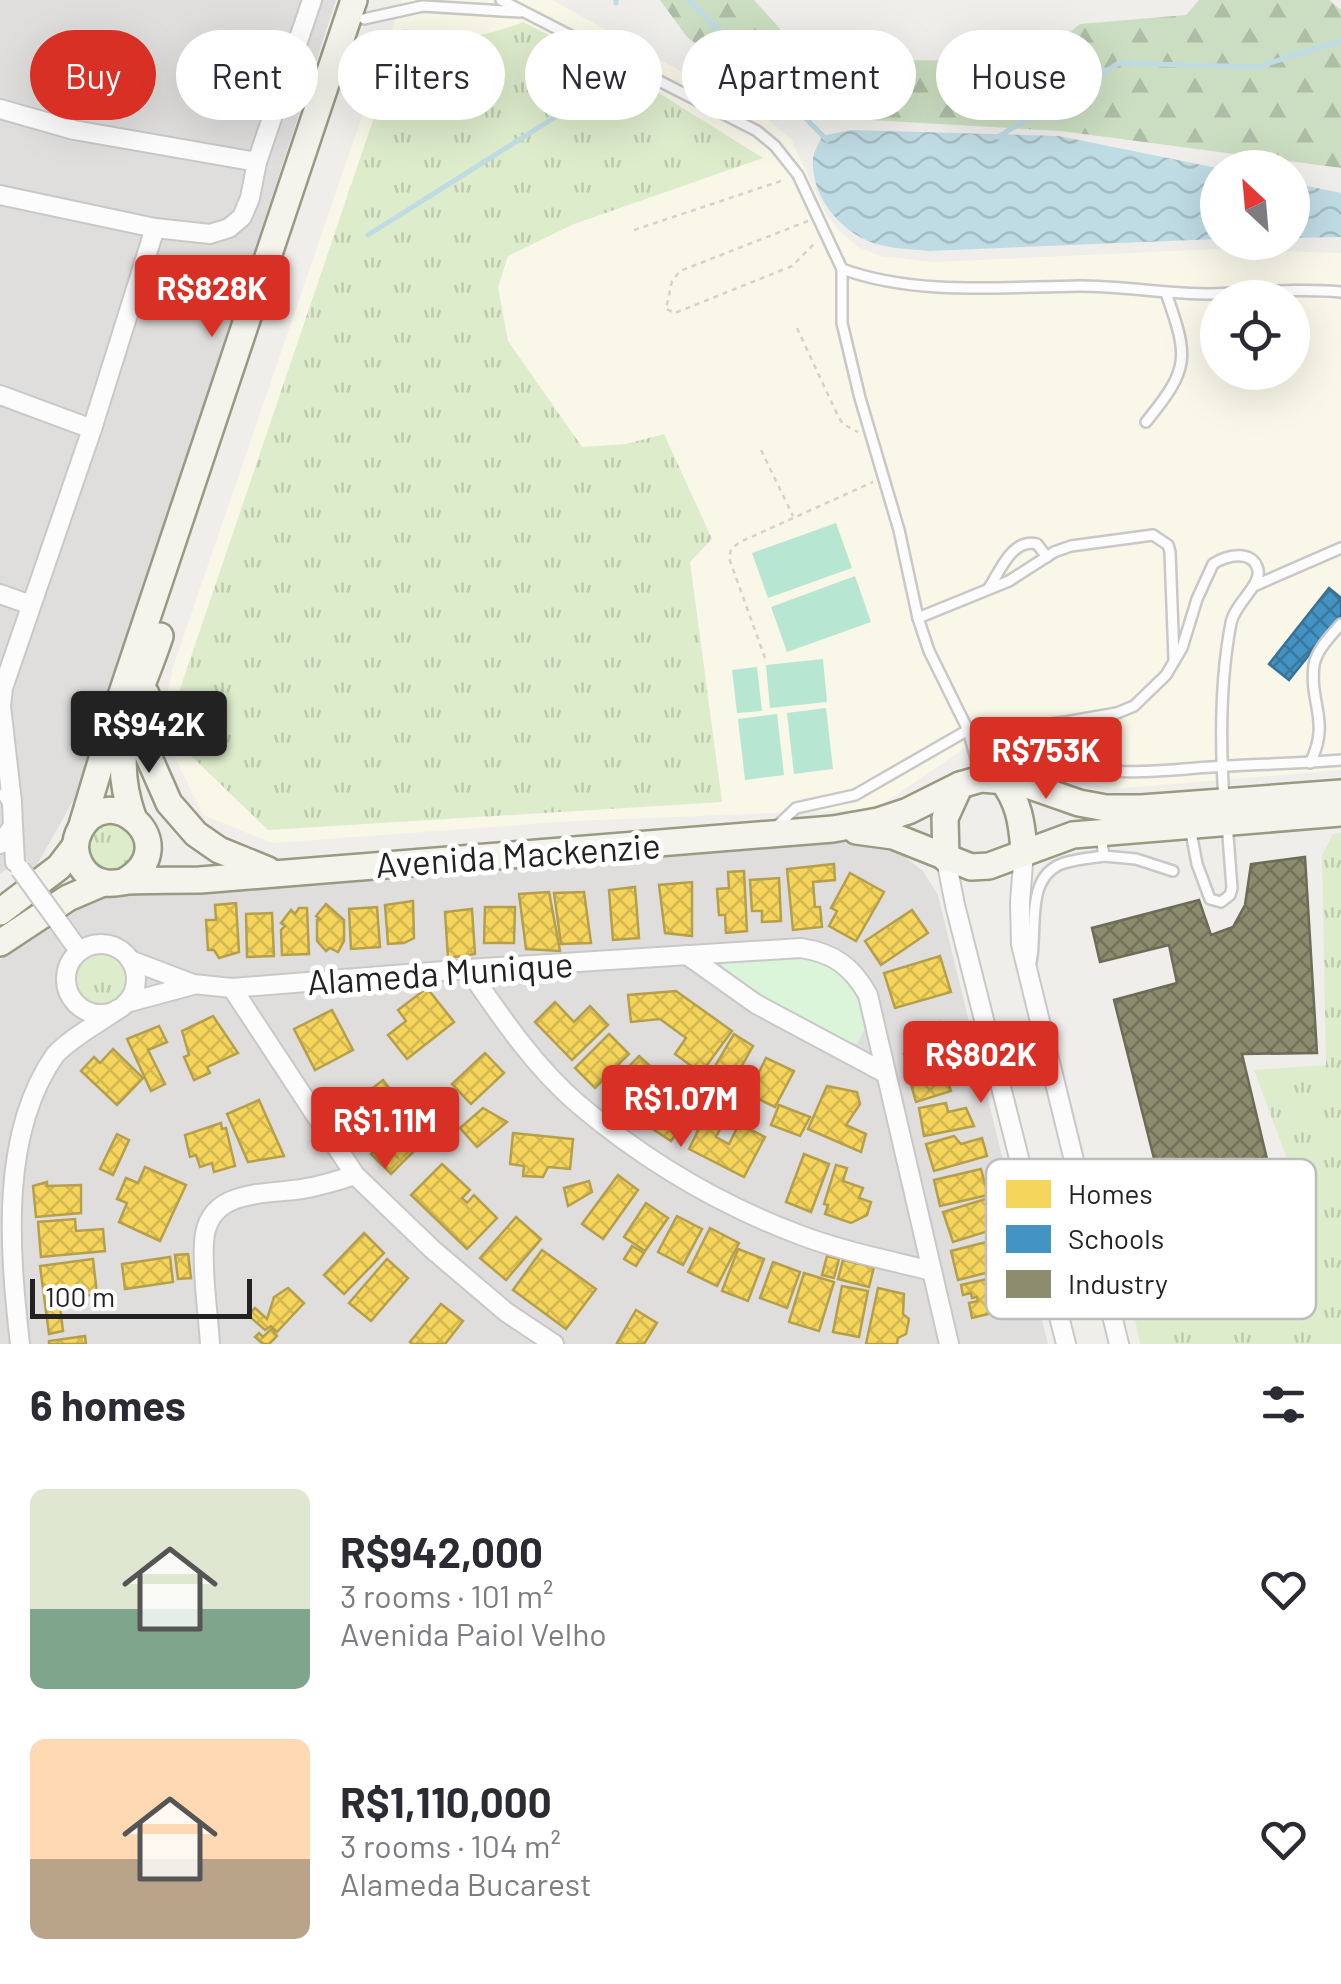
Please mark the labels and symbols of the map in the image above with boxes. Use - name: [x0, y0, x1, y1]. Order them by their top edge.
- north arrow: [1200, 150, 1310, 260]
- pin: R$828K: [131, 255, 293, 340]
- pin: R$942K: [68, 691, 230, 776]
- pin: R$753K: [965, 717, 1127, 802]
- street label: Avenida Mackenzie: [374, 823, 662, 885]
- street label: Alameda Munique: [305, 942, 575, 1002]
- pin: R$802K: [900, 1021, 1062, 1106]
- pin: R$1.07M: [589, 1065, 773, 1150]
- pin: R$1.11M: [293, 1087, 477, 1172]
- legend: [986, 1159, 1316, 1319]
- text: Homes: [1068, 1176, 1153, 1210]
- text: Schools: [1068, 1221, 1164, 1255]
- text: Industry: [1068, 1266, 1168, 1300]
- scale bar: [30, 1274, 252, 1318]

